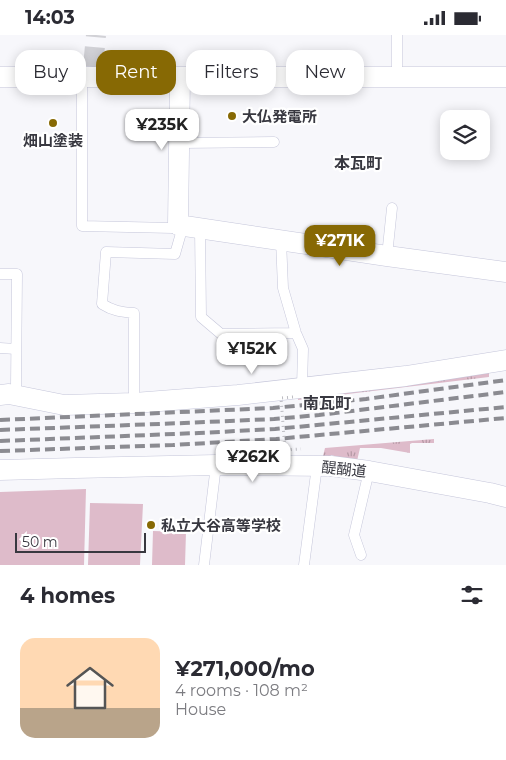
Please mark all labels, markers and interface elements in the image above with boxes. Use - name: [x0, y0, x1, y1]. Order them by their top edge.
- text: 14:03: [25, 6, 75, 29]
- chip: Buy: [15, 50, 86, 95]
- chip: Rent: [96, 50, 176, 95]
- chip: Filters: [186, 50, 276, 95]
- chip: New: [286, 50, 364, 95]
- place label: 大仏発電所: [242, 107, 317, 126]
- pin: ¥235K: [127, 109, 197, 151]
- marker: 大仏発電所: [226, 110, 238, 122]
- map controls: [440, 110, 490, 160]
- button: layers: [440, 110, 490, 160]
- text: ¥235K: [136, 115, 188, 134]
- marker: 畑山塗装: [47, 117, 59, 129]
- place label: 畑山塗装: [23, 131, 83, 150]
- district label: 本瓦町: [334, 154, 382, 173]
- pin: ¥271K: [305, 225, 375, 267]
- text: ¥271K: [315, 231, 365, 250]
- pin: ¥152K: [217, 333, 287, 375]
- text: ¥152K: [227, 339, 277, 358]
- district label: 南瓦町: [303, 394, 351, 413]
- pin: ¥262K: [218, 441, 288, 483]
- text: ¥262K: [227, 447, 279, 466]
- street label: 醍醐道: [321, 457, 367, 481]
- place label: 私立大谷高等学校: [161, 516, 281, 535]
- marker: 私立大谷高等学校: [145, 519, 157, 531]
- scale bar: [15, 530, 146, 553]
- text: 50 m: [22, 533, 58, 551]
- icon: filters: [458, 581, 486, 609]
- text: 4 homes: [20, 583, 115, 608]
- text: ¥271,000/mo: [175, 656, 315, 681]
- icon: home: [60, 658, 120, 718]
- text: 4 rooms · 108 m²: [175, 681, 308, 700]
- text: House: [175, 700, 226, 719]

